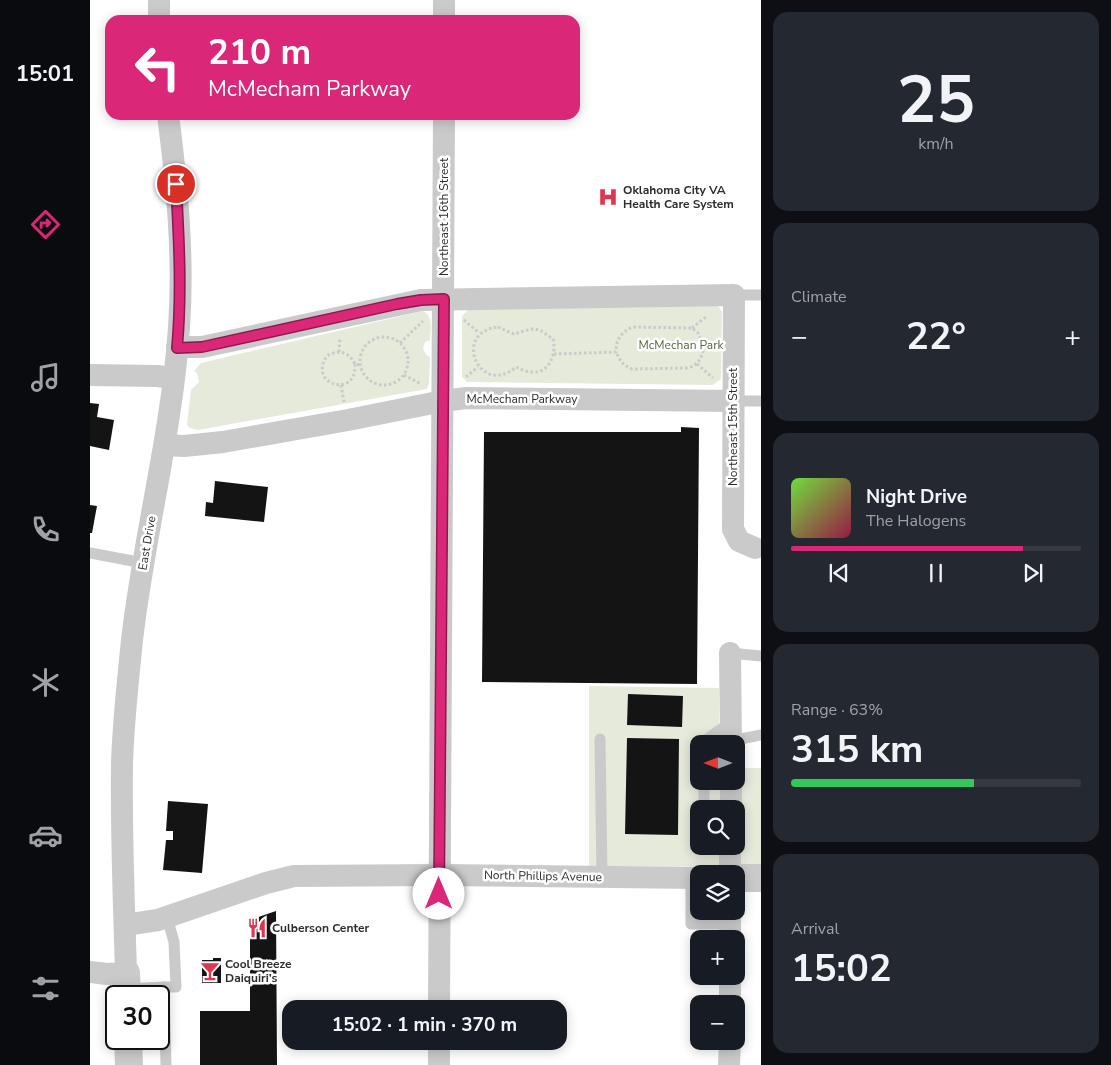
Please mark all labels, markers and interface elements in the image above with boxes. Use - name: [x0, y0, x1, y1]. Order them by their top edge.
- text: 210 m: [208, 29, 311, 76]
- icon: left: [125, 35, 190, 100]
- text: 25: [897, 56, 975, 145]
- text: 15:01: [16, 59, 74, 89]
- text: McMecham Parkway: [208, 74, 411, 104]
- text: km/h: [918, 133, 954, 155]
- street label: Northeast 16th Street: [436, 157, 452, 276]
- pin: [155, 163, 197, 205]
- icon: arrive: [162, 170, 190, 198]
- place label: Oklahoma City VA Health Care System: [623, 182, 734, 212]
- hospital icon: Oklahoma City VA Health Care System: [597, 186, 619, 208]
- icon: directions: [28, 207, 63, 242]
- text: Climate: [791, 286, 846, 308]
- text: 22°: [906, 311, 966, 362]
- text: −: [791, 318, 808, 356]
- text: +: [1064, 318, 1081, 356]
- park label: McMechan Park: [638, 337, 725, 353]
- icon: music: [28, 360, 63, 395]
- street label: Northeast 15th Street: [725, 367, 741, 486]
- street label: McMecham Parkway: [467, 391, 578, 407]
- text: Night Drive: [866, 484, 967, 510]
- text: The Halogens: [866, 510, 966, 532]
- icon: phone: [28, 512, 63, 547]
- street label: East Drive: [134, 515, 160, 571]
- icon: previous: [825, 559, 853, 587]
- icon: pause: [922, 559, 950, 587]
- icon: next: [1019, 559, 1047, 587]
- icon: climate: [28, 665, 63, 700]
- text: Range · 63%: [791, 699, 883, 721]
- text: 315 km: [791, 724, 923, 775]
- north arrow: [690, 735, 745, 790]
- map controls: [690, 735, 745, 1050]
- button: search: [690, 800, 745, 855]
- icon: car: [28, 818, 63, 853]
- button: layers: [690, 865, 745, 920]
- position arrow: [412, 867, 464, 919]
- street label: North Phillips Avenue: [484, 867, 602, 885]
- restaurant icon: Culberson Center: [246, 917, 268, 939]
- text: Arrival: [791, 918, 839, 940]
- place label: Culberson Center: [272, 920, 369, 936]
- button: +: [690, 930, 745, 985]
- text: 15:02: [791, 943, 892, 994]
- place label: Cool Breeze Daiquiri’s: [225, 956, 292, 986]
- bar icon: Cool Breeze Daiquiri’s: [199, 960, 221, 982]
- icon: filters: [28, 971, 63, 1006]
- speed limit sign: 30: [105, 985, 170, 1050]
- button: −: [690, 995, 745, 1050]
- text: 15:02 · 1 min · 370 m: [332, 1012, 517, 1038]

